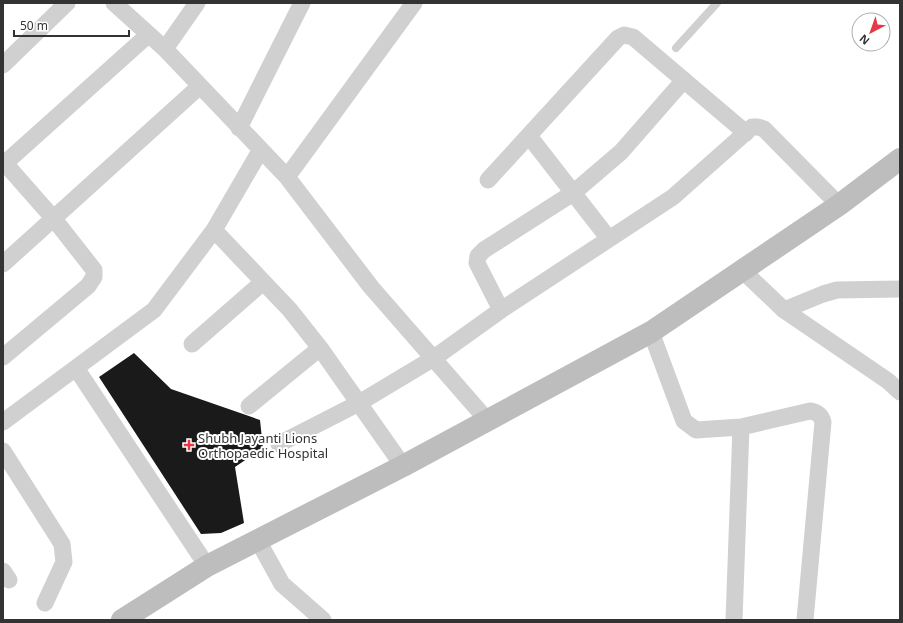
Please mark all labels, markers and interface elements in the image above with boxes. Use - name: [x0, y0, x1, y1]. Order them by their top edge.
- scale bar: [14, 12, 129, 38]
- north arrow: [851, 12, 891, 52]
- text: 50 m: [20, 17, 48, 34]
- text: N: [856, 31, 872, 49]
- place label: Shubh Jayanti Lions Orthopaedic Hospital: [198, 429, 328, 462]
- marker: Shubh Jayanti Lions Orthopaedic Hospital: [183, 439, 195, 451]

